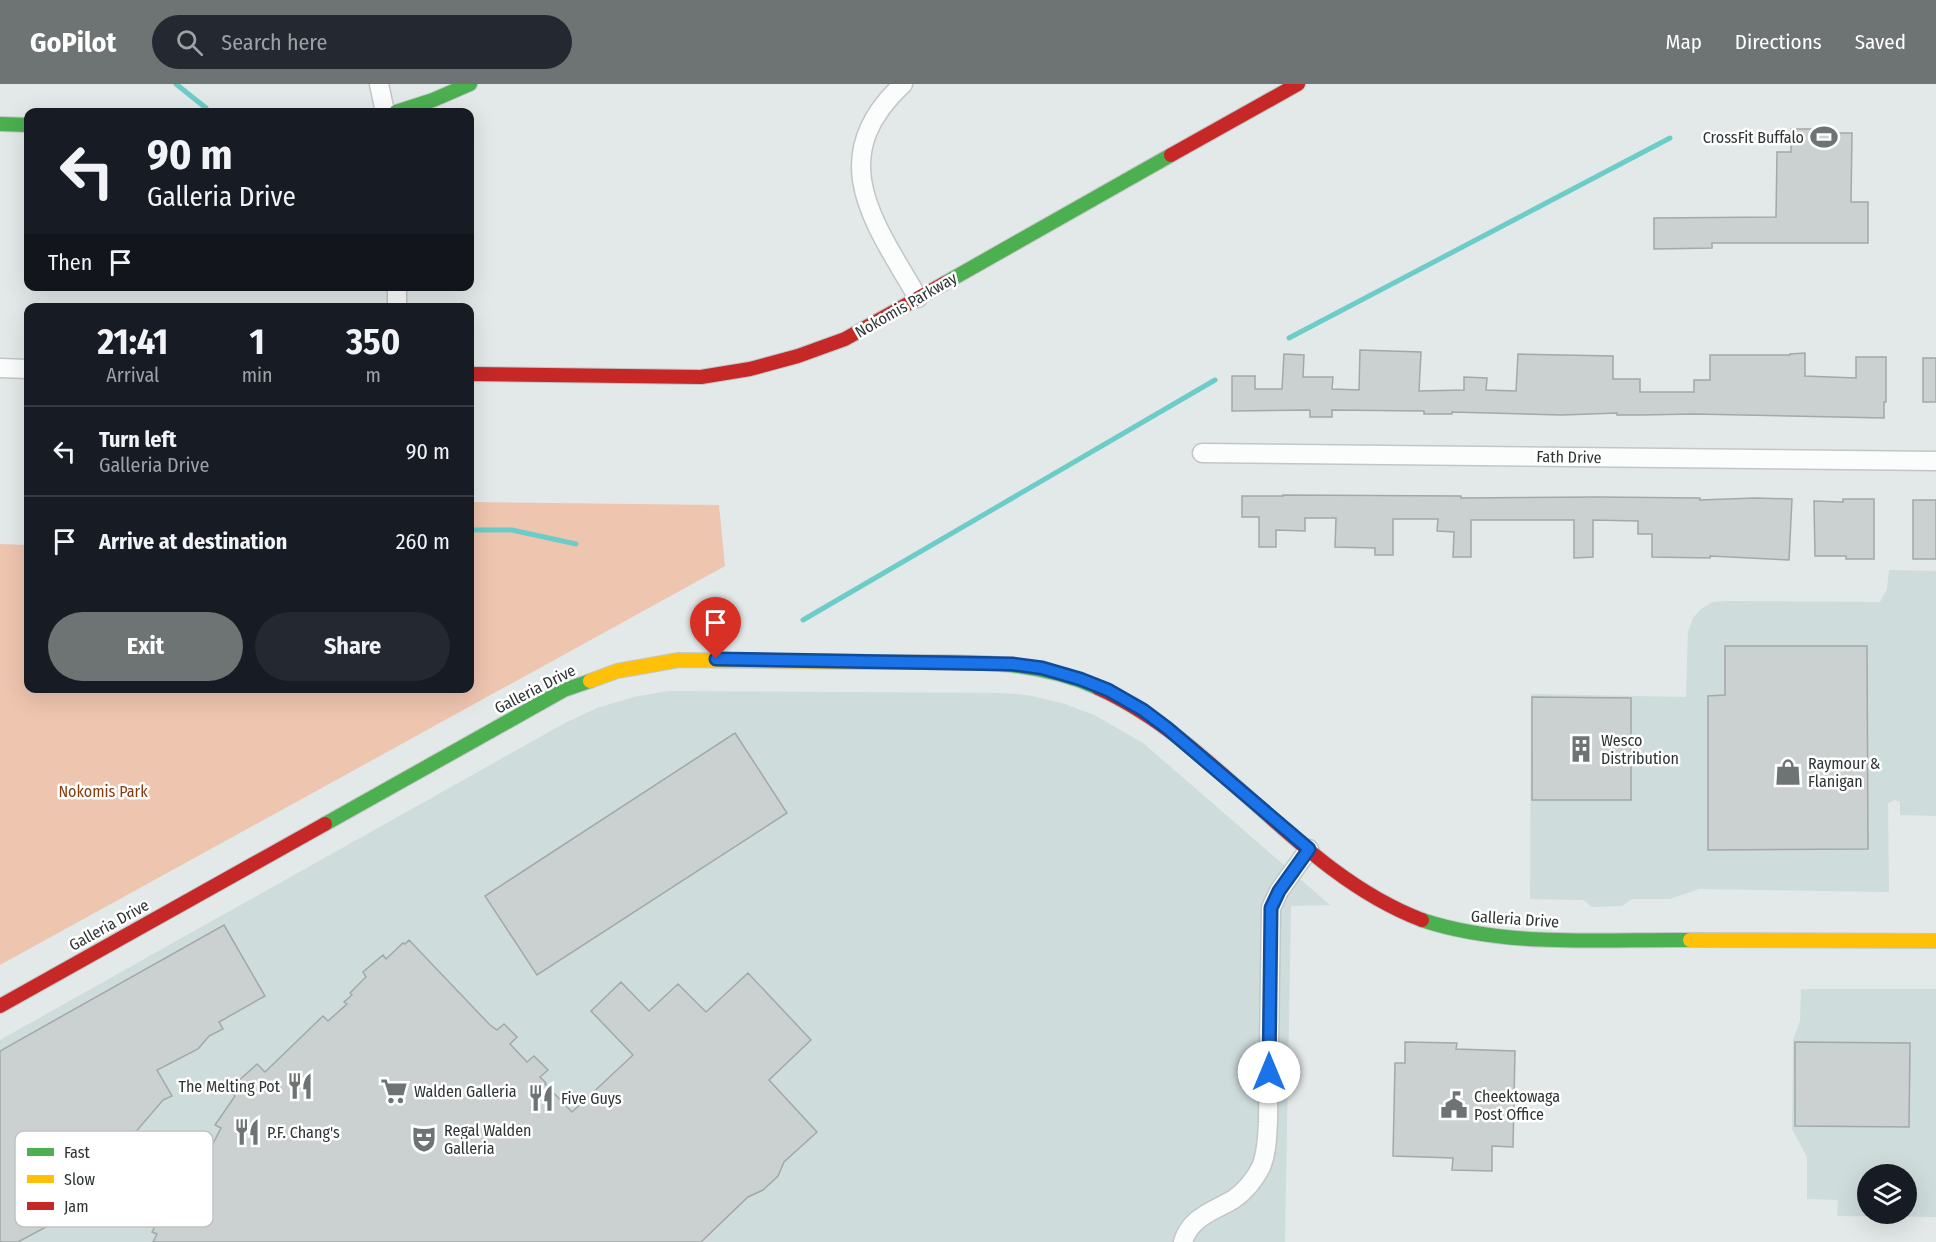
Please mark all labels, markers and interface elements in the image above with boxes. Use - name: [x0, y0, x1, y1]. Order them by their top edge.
- search box: [152, 15, 572, 69]
- text: GoPilot: [30, 26, 116, 59]
- icon: search: [173, 26, 206, 59]
- text: Search here: [221, 29, 327, 56]
- text: Map: [1665, 29, 1702, 55]
- text: Directions: [1735, 29, 1822, 55]
- text: Saved: [1855, 29, 1906, 55]
- sports icon: CrossFit Buffalo: [1809, 122, 1839, 152]
- place label: CrossFit Buffalo: [1703, 128, 1804, 147]
- text: 90 m: [147, 130, 232, 180]
- icon: left: [48, 132, 126, 210]
- text: Galleria Drive: [147, 181, 296, 213]
- icon: arrive: [104, 246, 137, 279]
- text: Then: [48, 249, 92, 276]
- street label: Nokomis Parkway: [852, 268, 961, 342]
- text: 21:41: [97, 320, 168, 364]
- text: 1: [250, 320, 265, 364]
- text: 350: [346, 320, 400, 364]
- text: Arrival: [106, 363, 159, 387]
- text: min: [242, 363, 273, 387]
- text: m: [366, 363, 381, 387]
- text: Turn left: [99, 426, 177, 453]
- icon: left: [48, 435, 81, 468]
- text: 90 m: [406, 438, 450, 465]
- street label: Fath Drive: [1536, 447, 1602, 467]
- text: Galleria Drive: [99, 453, 209, 477]
- icon: arrive: [48, 525, 81, 558]
- text: Arrive at destination: [99, 528, 287, 555]
- text: 260 m: [396, 528, 450, 555]
- pin: [690, 597, 741, 659]
- icon: arrive: [699, 606, 732, 639]
- button: Exit: [48, 612, 243, 681]
- button: Share: [255, 612, 450, 681]
- street label: Galleria Drive: [491, 660, 579, 717]
- place label: Wesco Distribution: [1601, 731, 1679, 768]
- building icon: Wesco Distribution: [1566, 734, 1596, 764]
- place label: Raymour & Flanigan: [1808, 754, 1881, 791]
- shop icon: Raymour & Flanigan: [1773, 757, 1803, 787]
- park label: Nokomis Park: [58, 782, 148, 801]
- street label: Galleria Drive: [66, 895, 152, 955]
- street label: Galleria Drive: [1470, 906, 1560, 932]
- position arrow: [1237, 1040, 1301, 1104]
- restaurant icon: The Melting Pot: [285, 1071, 315, 1101]
- supermarket icon: Walden Galleria: [379, 1076, 409, 1106]
- place label: The Melting Pot: [178, 1077, 281, 1096]
- place label: Walden Galleria: [414, 1082, 517, 1101]
- restaurant icon: Five Guys: [526, 1083, 556, 1113]
- place label: Cheektowaga Post Office: [1474, 1087, 1560, 1124]
- place label: Five Guys: [561, 1089, 622, 1108]
- public building icon: Cheektowaga Post Office: [1439, 1090, 1469, 1120]
- restaurant icon: P.F. Chang's: [232, 1117, 262, 1147]
- place label: Regal Walden Galleria: [444, 1121, 532, 1158]
- place label: P.F. Chang's: [267, 1123, 340, 1142]
- theatre icon: Regal Walden Galleria: [409, 1124, 439, 1154]
- legend: [15, 1131, 213, 1227]
- text: Fast: [64, 1143, 91, 1162]
- map controls: [1857, 1164, 1917, 1224]
- button: layers: [1857, 1164, 1917, 1224]
- text: Slow: [64, 1170, 95, 1189]
- text: Jam: [64, 1197, 89, 1216]

